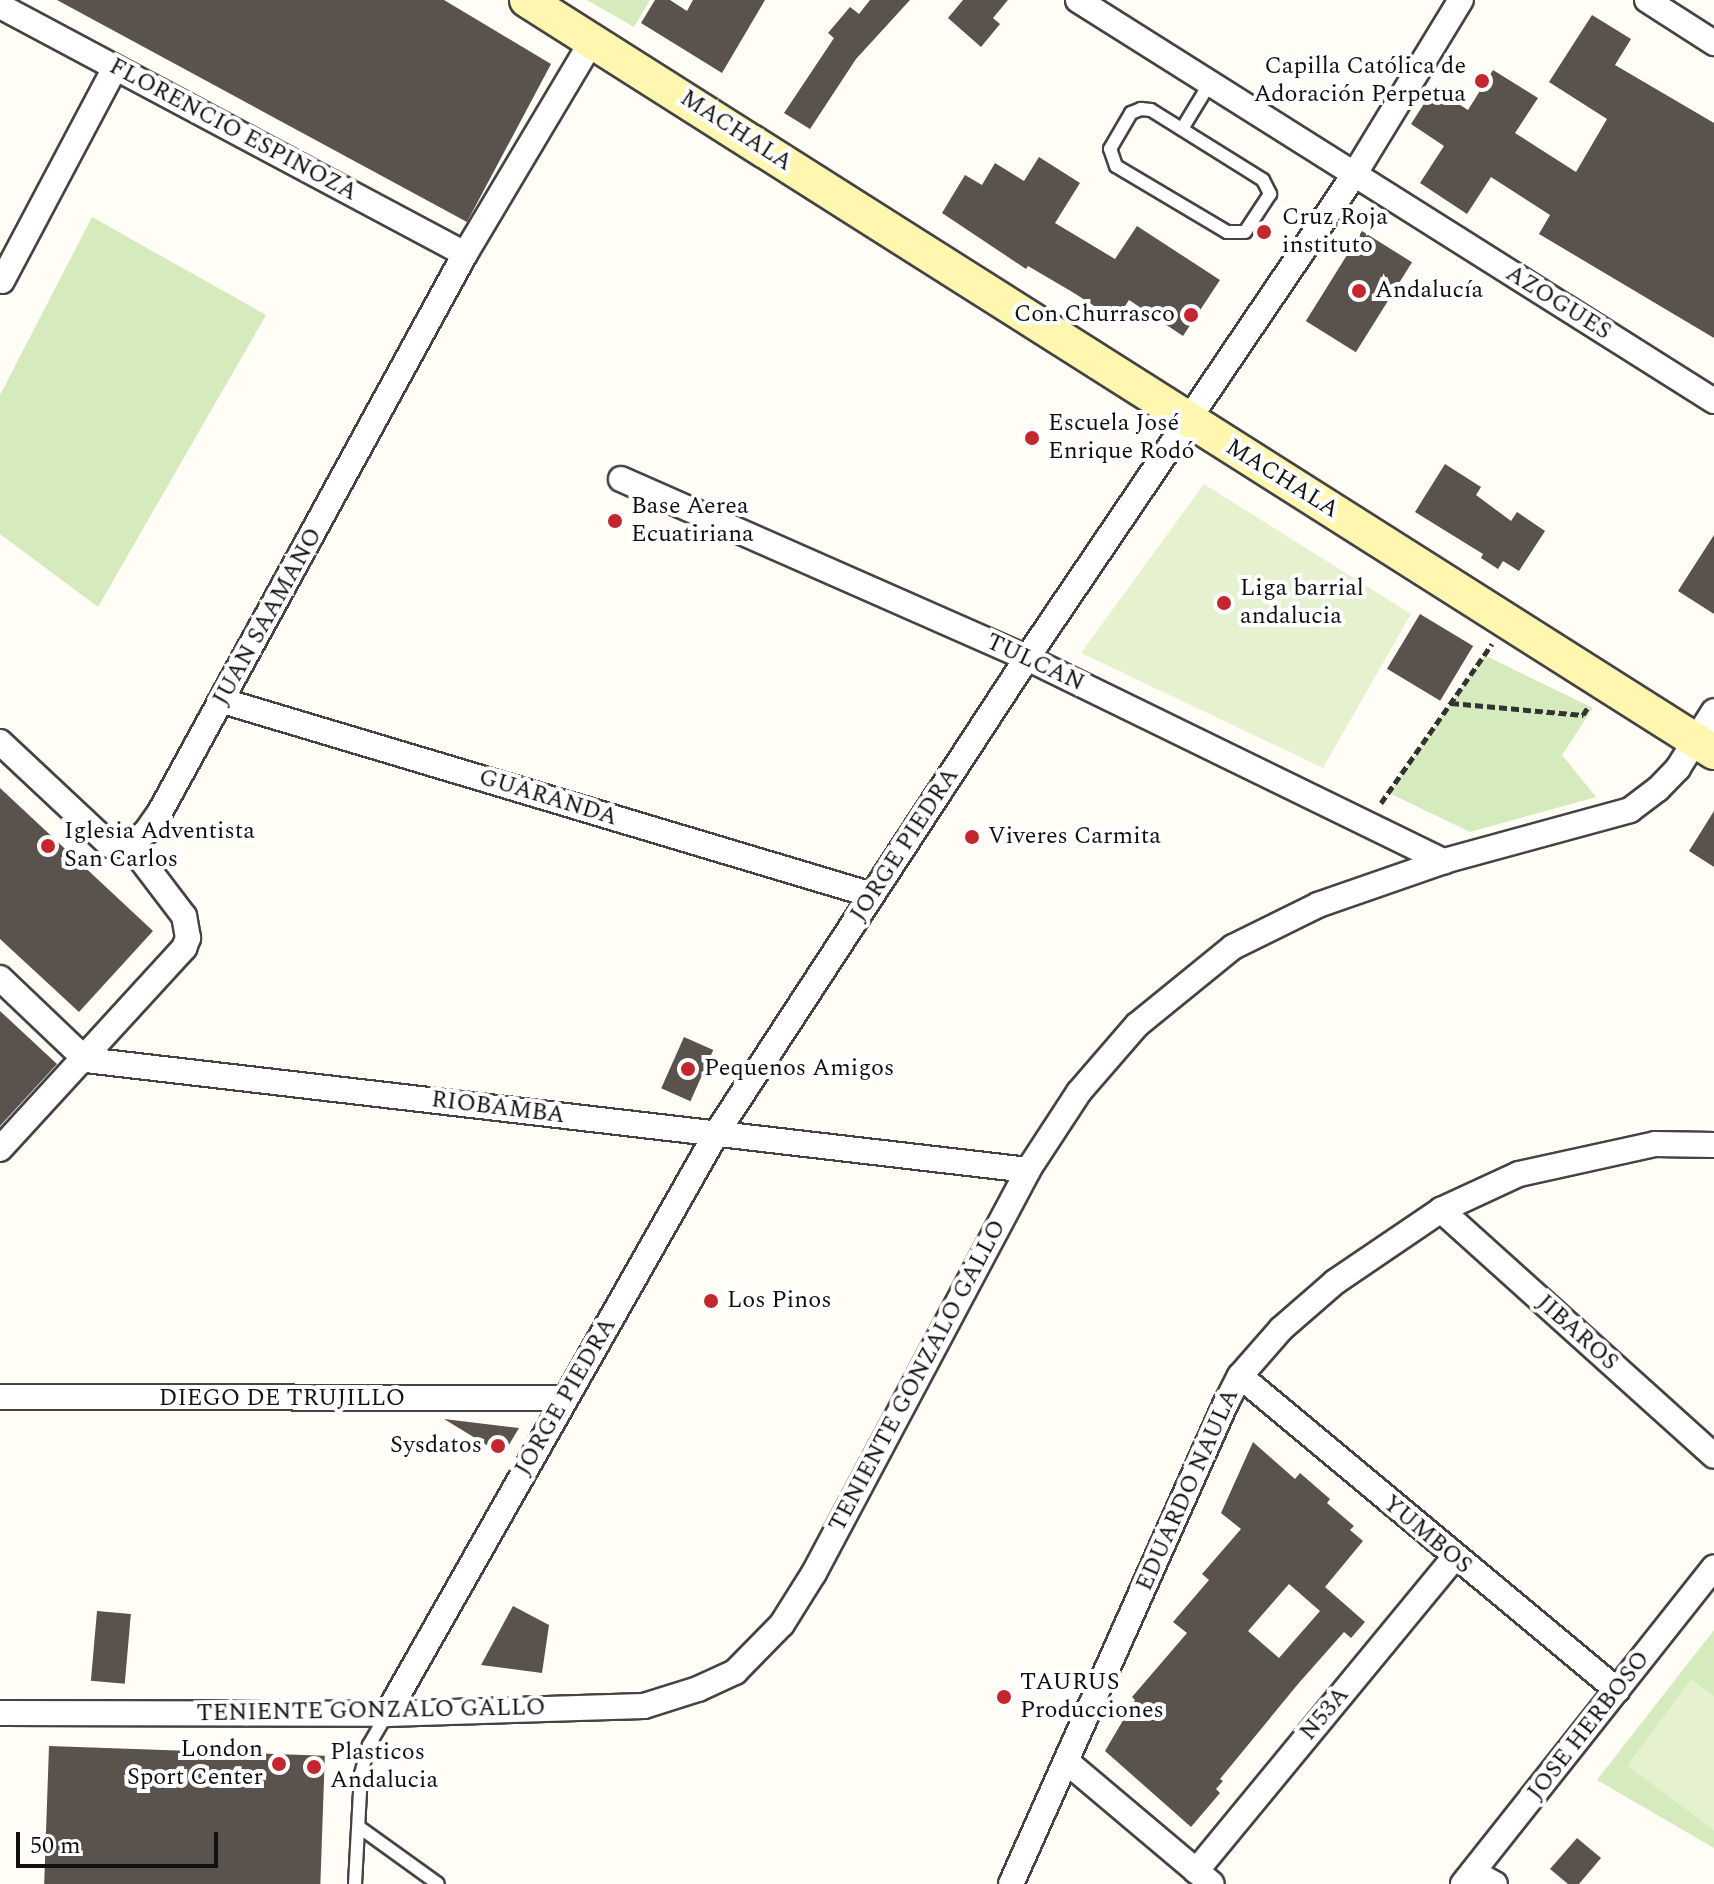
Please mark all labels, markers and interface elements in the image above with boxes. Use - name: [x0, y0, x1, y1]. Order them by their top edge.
- street label: FLORENCIO ESPINOZA: [104, 52, 362, 208]
- place label: Capilla Católica de Adoración Perpetua: [1254, 53, 1466, 109]
- marker: Capilla Católica de Adoración Perpetua: [1473, 72, 1491, 90]
- street label: MACHALA: [675, 84, 797, 178]
- place label: Cruz Roja instituto: [1282, 204, 1388, 260]
- marker: Cruz Roja instituto: [1253, 221, 1275, 243]
- street label: AZOGUES: [1500, 259, 1616, 347]
- place label: Andalucía: [1375, 277, 1483, 305]
- marker: Andalucía: [1350, 282, 1368, 300]
- place label: Con Churrasco: [1014, 301, 1175, 329]
- marker: Con Churrasco: [1182, 306, 1200, 324]
- place label: Escuela José Enrique Rodó: [1048, 410, 1194, 466]
- marker: Escuela José Enrique Rodó: [1023, 429, 1041, 447]
- street label: MACHALA: [1220, 433, 1344, 525]
- place label: Base Aerea Ecuatiriana: [631, 493, 754, 549]
- marker: Base Aerea Ecuatiriana: [606, 512, 624, 530]
- street label: JUAN SAAMANO: [207, 523, 329, 711]
- place label: Liga barrial andalucia: [1240, 575, 1364, 631]
- marker: Liga barrial andalucia: [1215, 594, 1233, 612]
- street label: TULCAN: [981, 628, 1089, 698]
- street label: GUARANDA: [475, 763, 621, 833]
- street label: JORGE PIEDRA: [845, 763, 965, 927]
- place label: Iglesia Adventista San Carlos: [64, 818, 255, 874]
- place label: Viveres Carmita: [988, 823, 1161, 851]
- marker: Viveres Carmita: [963, 828, 981, 846]
- marker: Iglesia Adventista San Carlos: [39, 837, 57, 855]
- place label: Pequenos Amigos: [704, 1055, 894, 1083]
- marker: Pequenos Amigos: [679, 1060, 697, 1078]
- street label: RIOBAMBA: [430, 1086, 566, 1130]
- street label: TENIENTE GONZALO GALLO: [823, 1215, 1013, 1537]
- place label: Los Pinos: [727, 1287, 832, 1315]
- street label: JIBAROS: [1530, 1289, 1624, 1377]
- marker: Los Pinos: [702, 1292, 720, 1310]
- street label: JORGE PIEDRA: [509, 1313, 623, 1481]
- street label: DIEGO DE TRUJILLO: [159, 1385, 405, 1413]
- street label: EDUARDO NAULA: [1130, 1385, 1246, 1595]
- place label: Sysdatos: [390, 1432, 482, 1460]
- marker: Sysdatos: [489, 1437, 507, 1455]
- street label: YUMBOS: [1377, 1489, 1477, 1581]
- street label: JOSE HERBOSO: [1522, 1646, 1656, 1806]
- place label: TAURUS Producciones: [1020, 1669, 1164, 1725]
- street label: N53A: [1294, 1681, 1356, 1747]
- marker: TAURUS Producciones: [995, 1688, 1013, 1706]
- street label: TENIENTE GONZALO GALLO: [196, 1694, 546, 1728]
- place label: London Sport Center: [127, 1736, 263, 1792]
- place label: Plasticos Andalucia: [330, 1739, 438, 1795]
- marker: London Sport Center: [270, 1755, 288, 1773]
- marker: Plasticos Andalucia: [305, 1758, 323, 1776]
- scale bar: [20, 1816, 222, 1866]
- text: 50 m: [30, 1828, 81, 1864]

